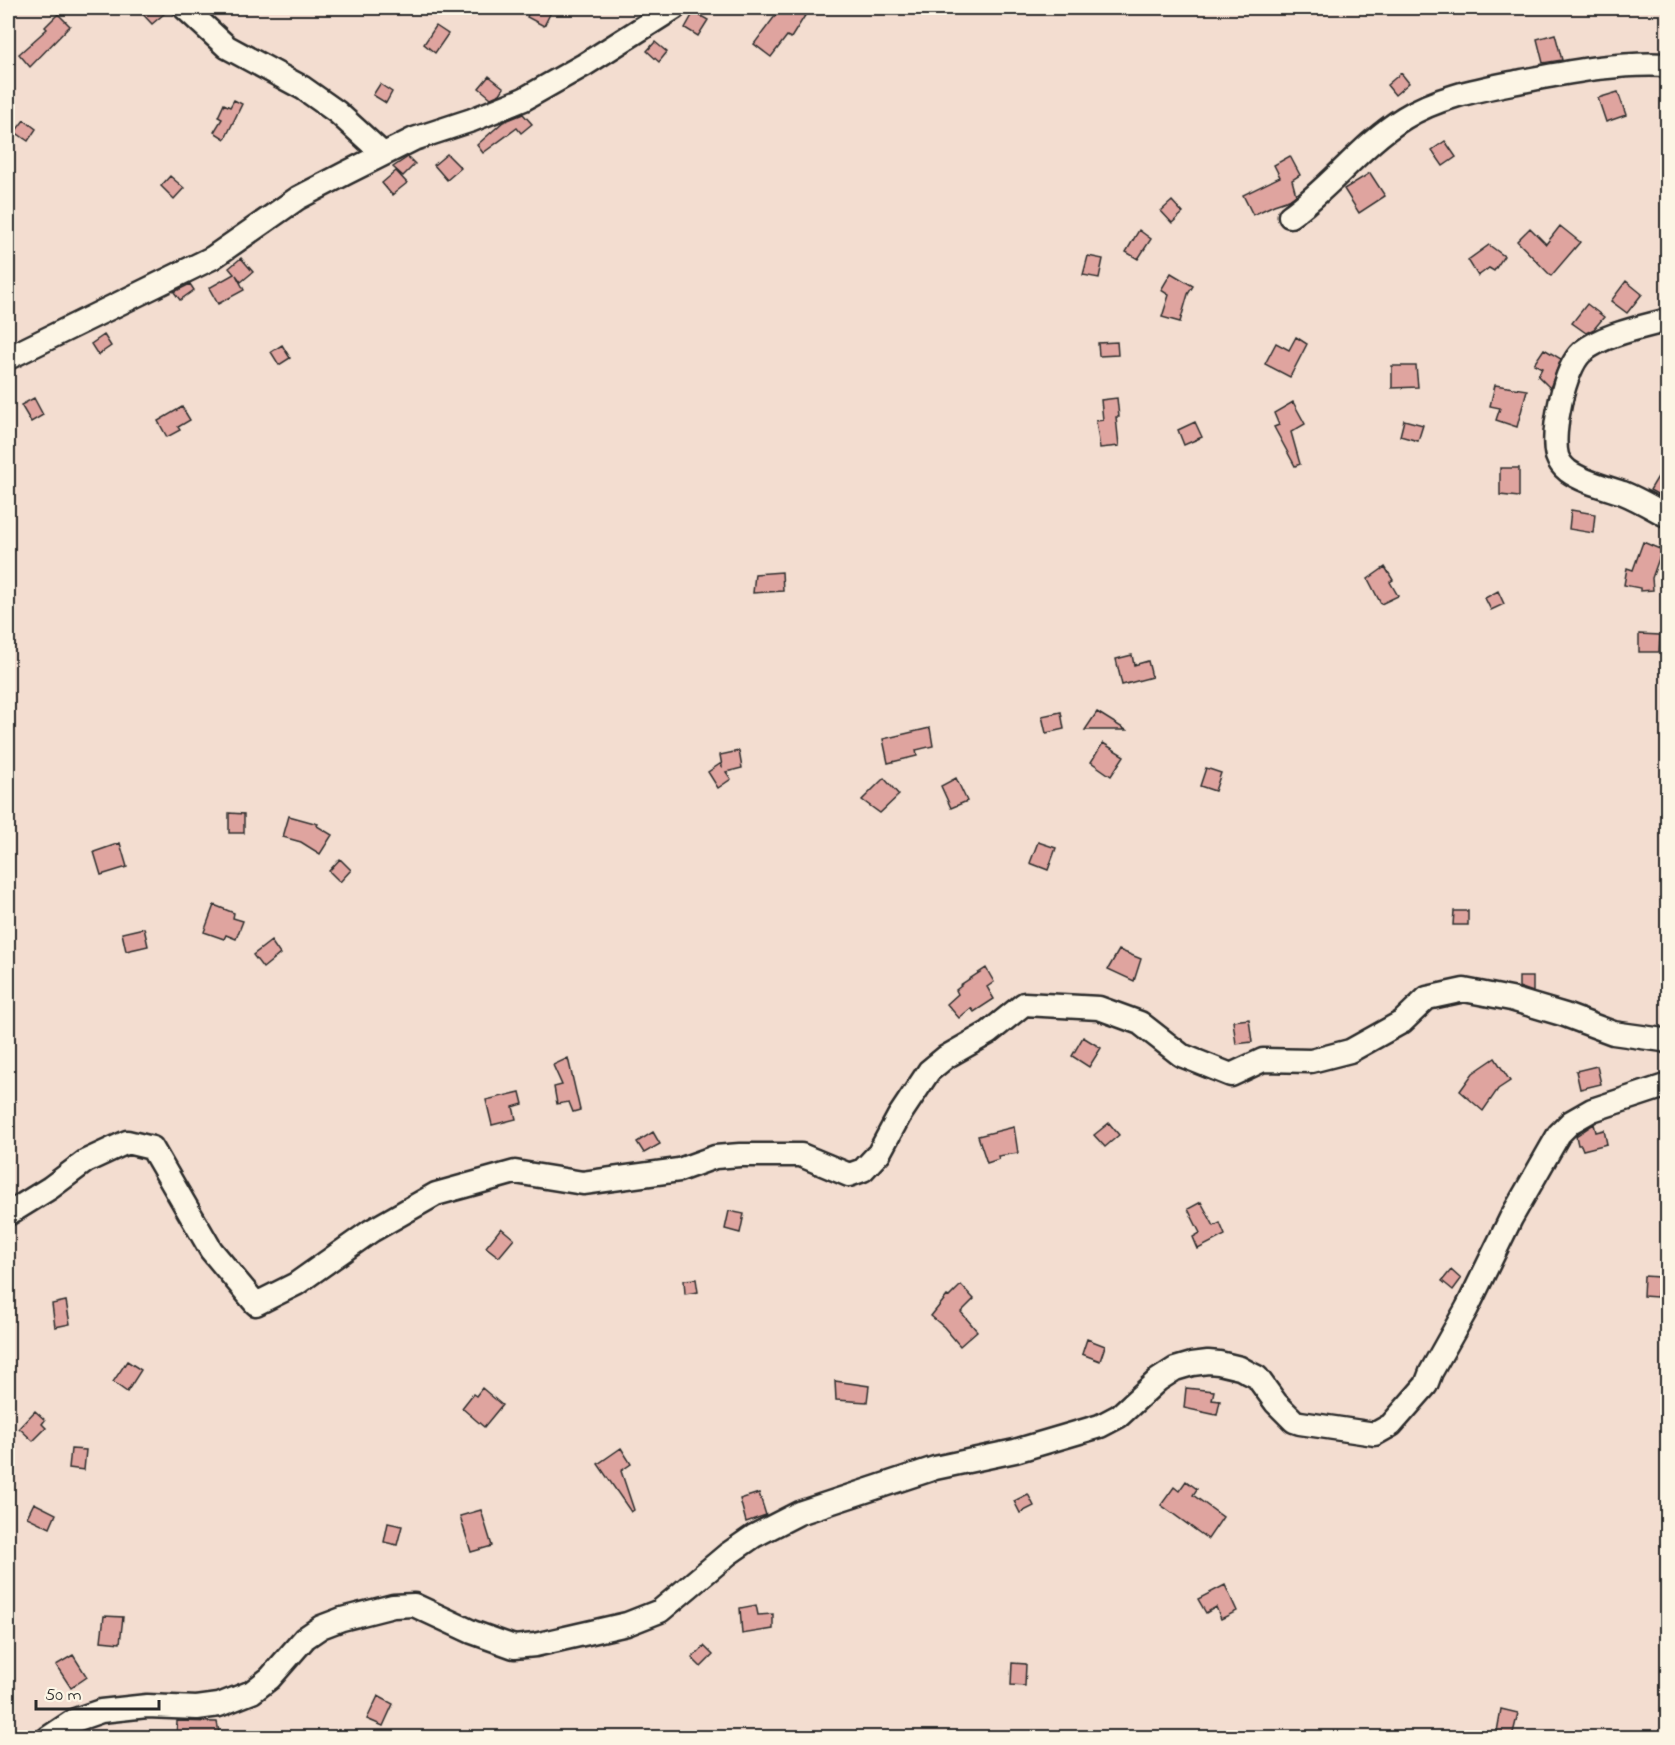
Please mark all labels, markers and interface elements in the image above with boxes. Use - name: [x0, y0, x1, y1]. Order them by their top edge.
- scale bar: [36, 1673, 159, 1711]
- text: 50 m: [45, 1683, 82, 1709]

